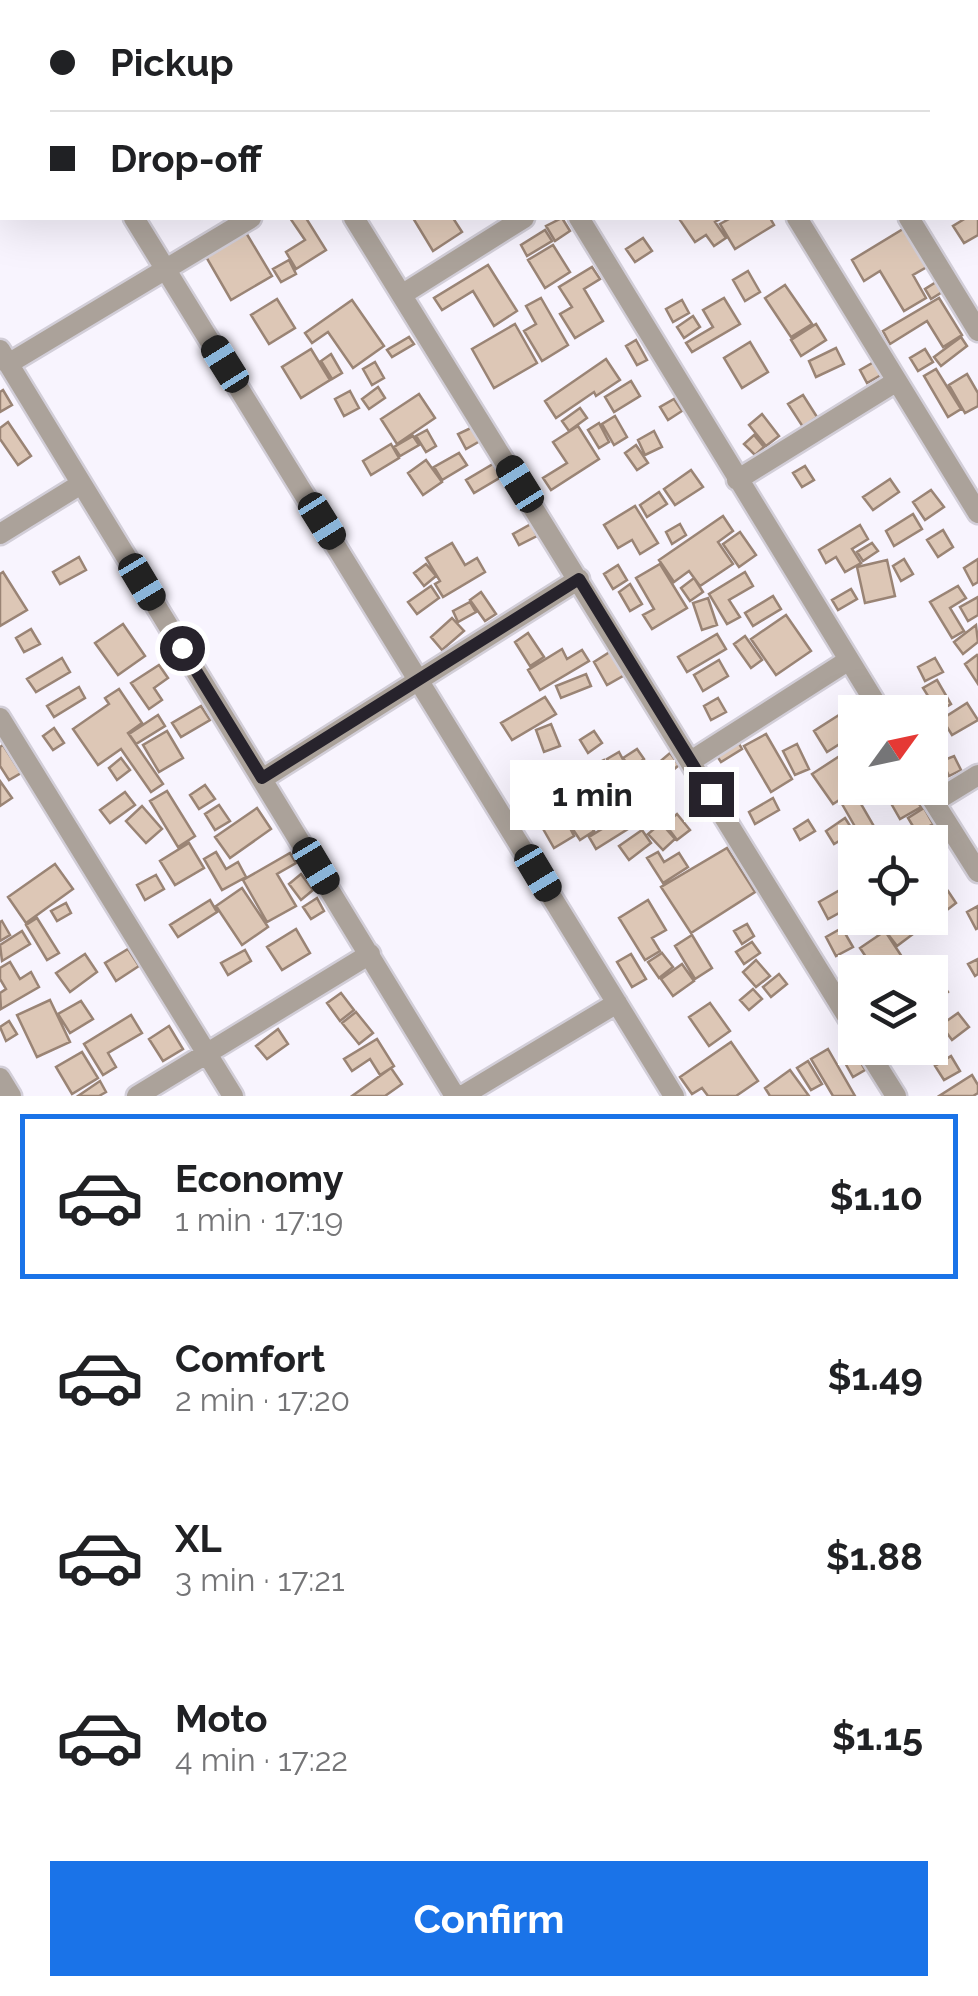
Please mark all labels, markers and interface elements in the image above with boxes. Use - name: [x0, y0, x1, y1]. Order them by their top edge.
- text: Pickup: [110, 40, 234, 85]
- text: Drop-off: [110, 136, 262, 181]
- car: [196, 331, 254, 397]
- car: [491, 451, 549, 517]
- car: [293, 488, 351, 554]
- car: [114, 549, 170, 615]
- route start: [160, 626, 205, 671]
- north arrow: [838, 695, 948, 805]
- map controls: [838, 695, 948, 1065]
- callout: 1 min: [511, 759, 676, 829]
- route end: [689, 772, 734, 817]
- text: 1 min: [552, 776, 633, 813]
- button: locate: [838, 825, 948, 935]
- car: [288, 833, 344, 899]
- car: [510, 840, 566, 906]
- button: layers: [838, 955, 948, 1065]
- icon: car: [55, 1152, 145, 1242]
- text: Economy: [175, 1156, 344, 1201]
- text: $1.10: [829, 1174, 923, 1219]
- text: 1 min · 17:19: [175, 1201, 343, 1238]
- icon: car: [55, 1332, 145, 1422]
- text: Comfort: [175, 1336, 325, 1381]
- text: $1.49: [828, 1354, 923, 1399]
- text: 2 min · 17:20: [175, 1381, 350, 1418]
- icon: car: [55, 1512, 145, 1602]
- text: XL: [175, 1516, 222, 1561]
- text: $1.88: [826, 1534, 923, 1579]
- text: 3 min · 17:21: [175, 1561, 345, 1598]
- icon: car: [55, 1692, 145, 1782]
- text: Moto: [175, 1696, 268, 1741]
- text: $1.15: [832, 1714, 923, 1759]
- text: 4 min · 17:22: [175, 1741, 348, 1778]
- button: Confirm: [50, 1861, 928, 1976]

